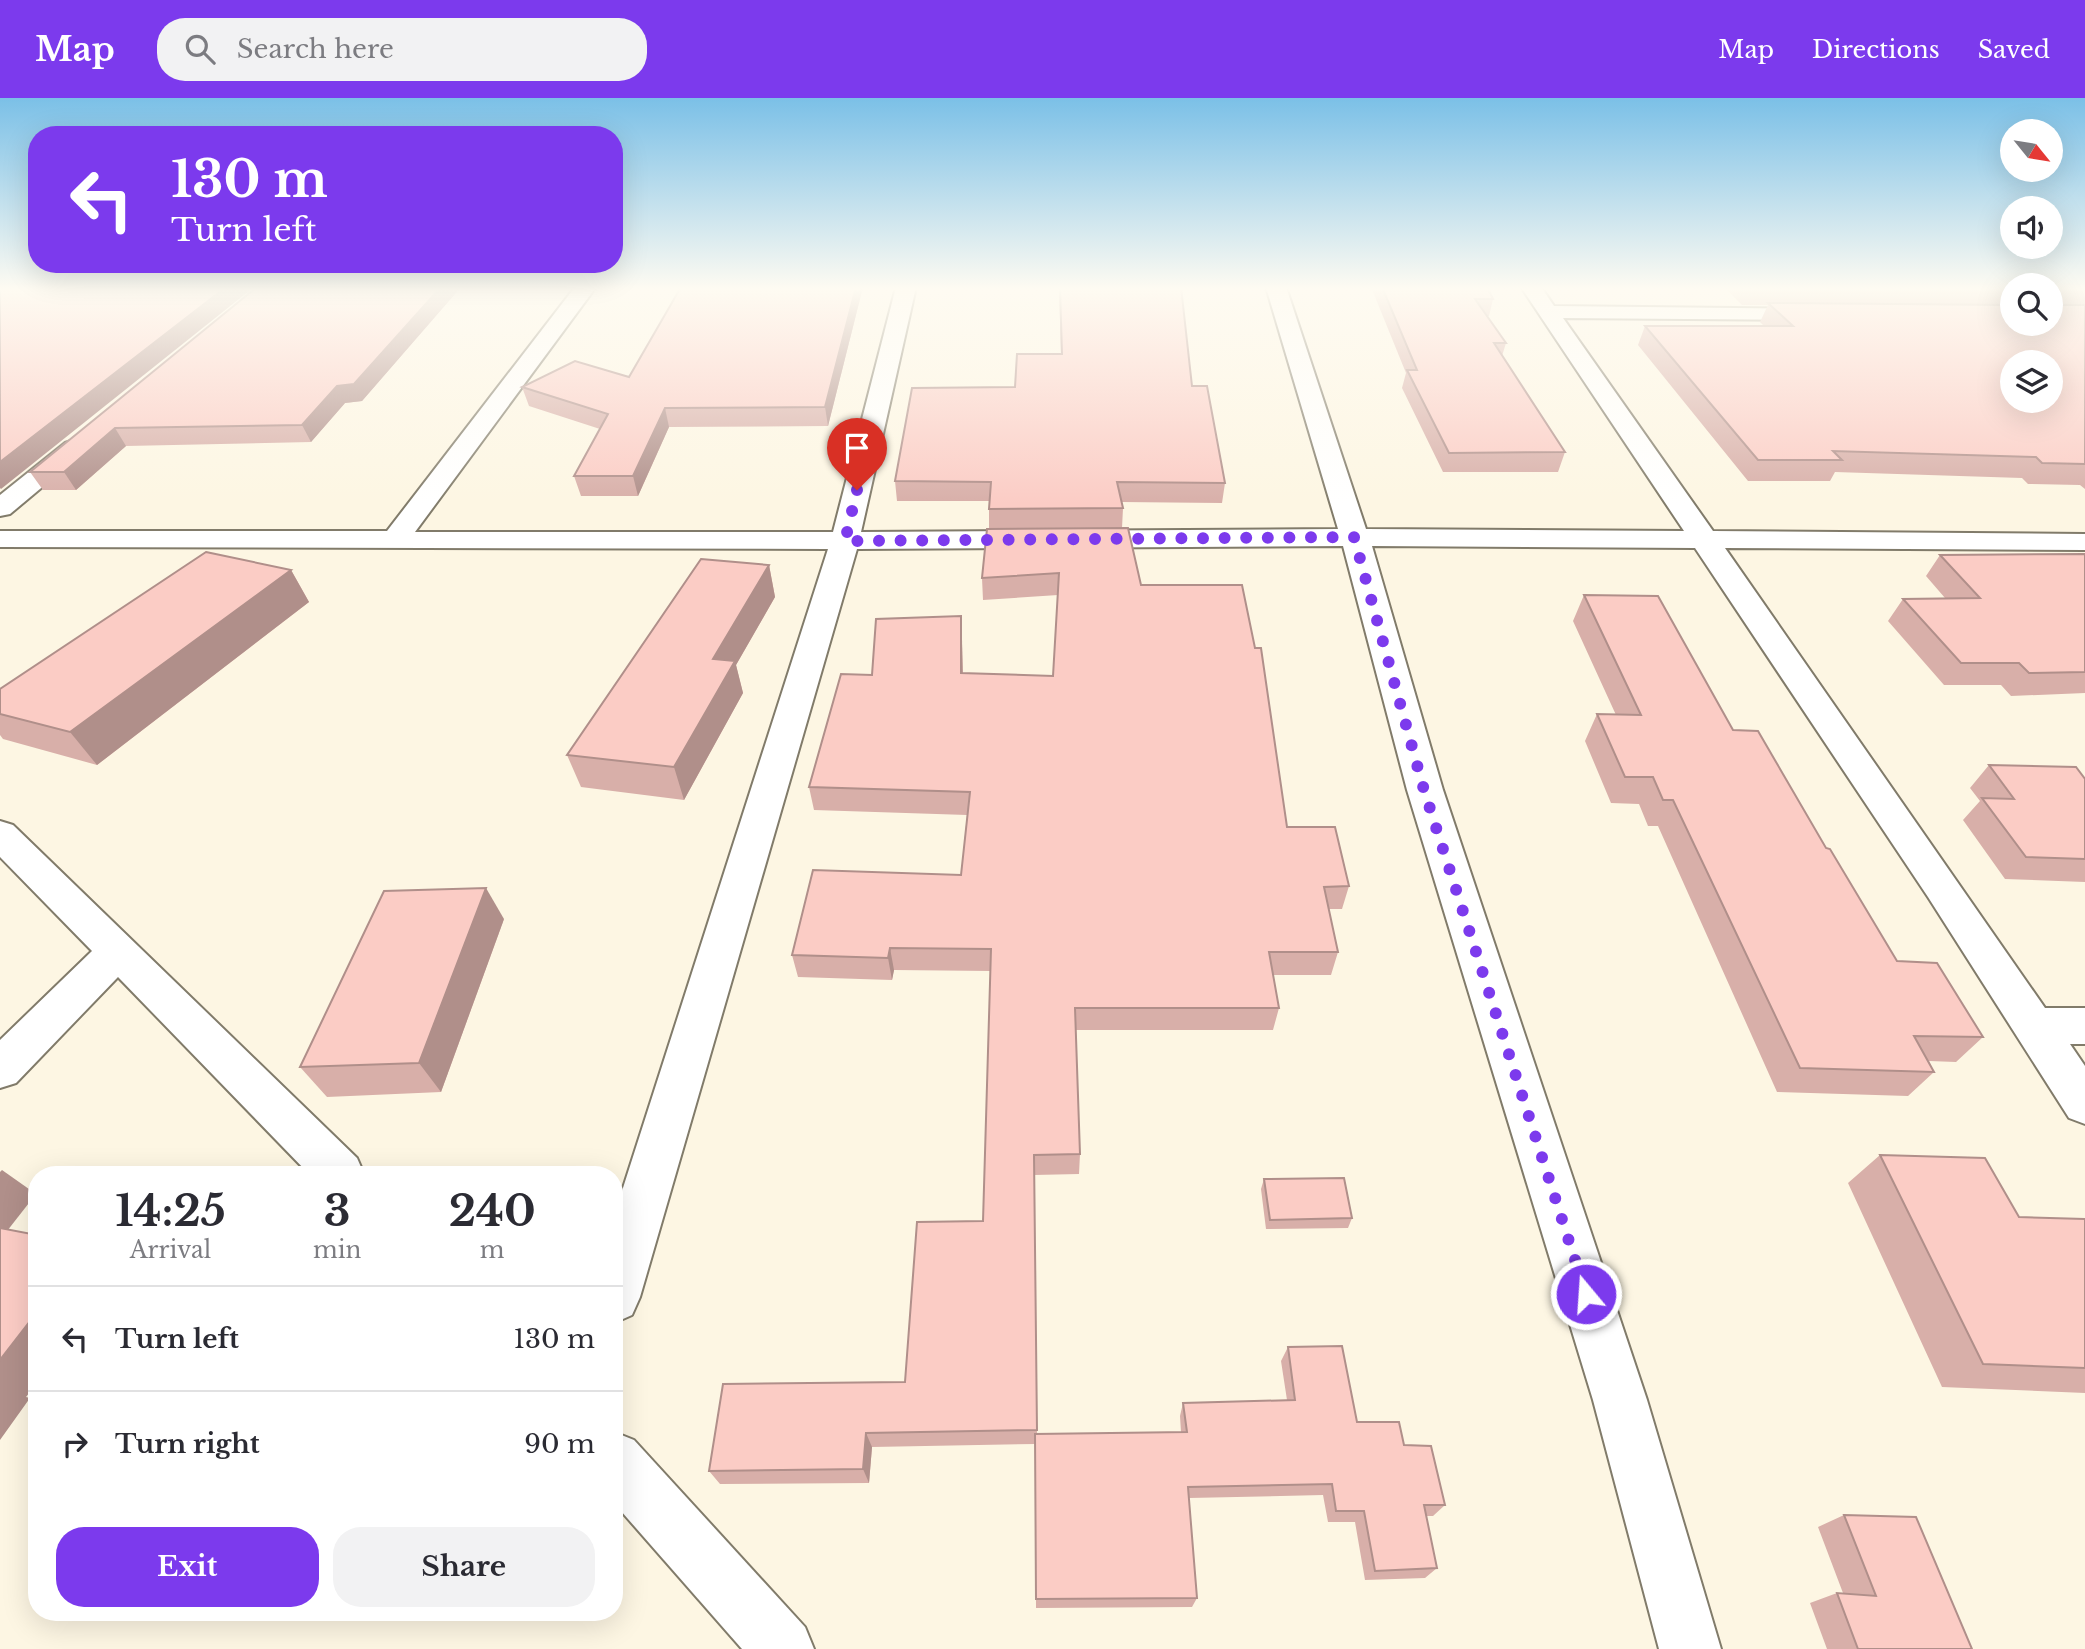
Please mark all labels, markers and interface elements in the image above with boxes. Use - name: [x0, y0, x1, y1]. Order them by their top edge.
- search box: [157, 18, 647, 81]
- text: Map: [35, 29, 115, 70]
- icon: search: [181, 30, 219, 68]
- text: Search here: [237, 33, 394, 65]
- text: Map: [1718, 35, 1774, 64]
- text: Directions: [1812, 35, 1940, 64]
- text: Saved: [1978, 35, 2050, 64]
- north arrow: [2000, 119, 2063, 182]
- map controls: [2000, 119, 2063, 413]
- text: 130 m: [171, 149, 328, 210]
- icon: left: [56, 154, 147, 245]
- button: sound: [2000, 196, 2063, 259]
- text: Turn left: [171, 210, 317, 250]
- button: search: [2000, 273, 2063, 336]
- button: layers: [2000, 350, 2063, 413]
- pin: [827, 418, 887, 490]
- icon: arrive: [838, 429, 876, 467]
- text: 14:25: [115, 1185, 226, 1237]
- text: 3: [324, 1185, 351, 1237]
- text: 240: [449, 1185, 536, 1237]
- text: Arrival: [130, 1236, 211, 1264]
- text: min: [313, 1236, 361, 1264]
- text: m: [480, 1236, 505, 1264]
- position arrow: [1549, 1257, 1623, 1331]
- icon: left: [56, 1320, 94, 1358]
- text: Turn left: [115, 1323, 239, 1355]
- text: 130 m: [513, 1323, 595, 1355]
- icon: right: [56, 1425, 94, 1463]
- text: Turn right: [115, 1428, 260, 1460]
- text: 90 m: [524, 1428, 595, 1460]
- button: Exit: [56, 1527, 319, 1607]
- button: Share: [333, 1527, 595, 1607]

